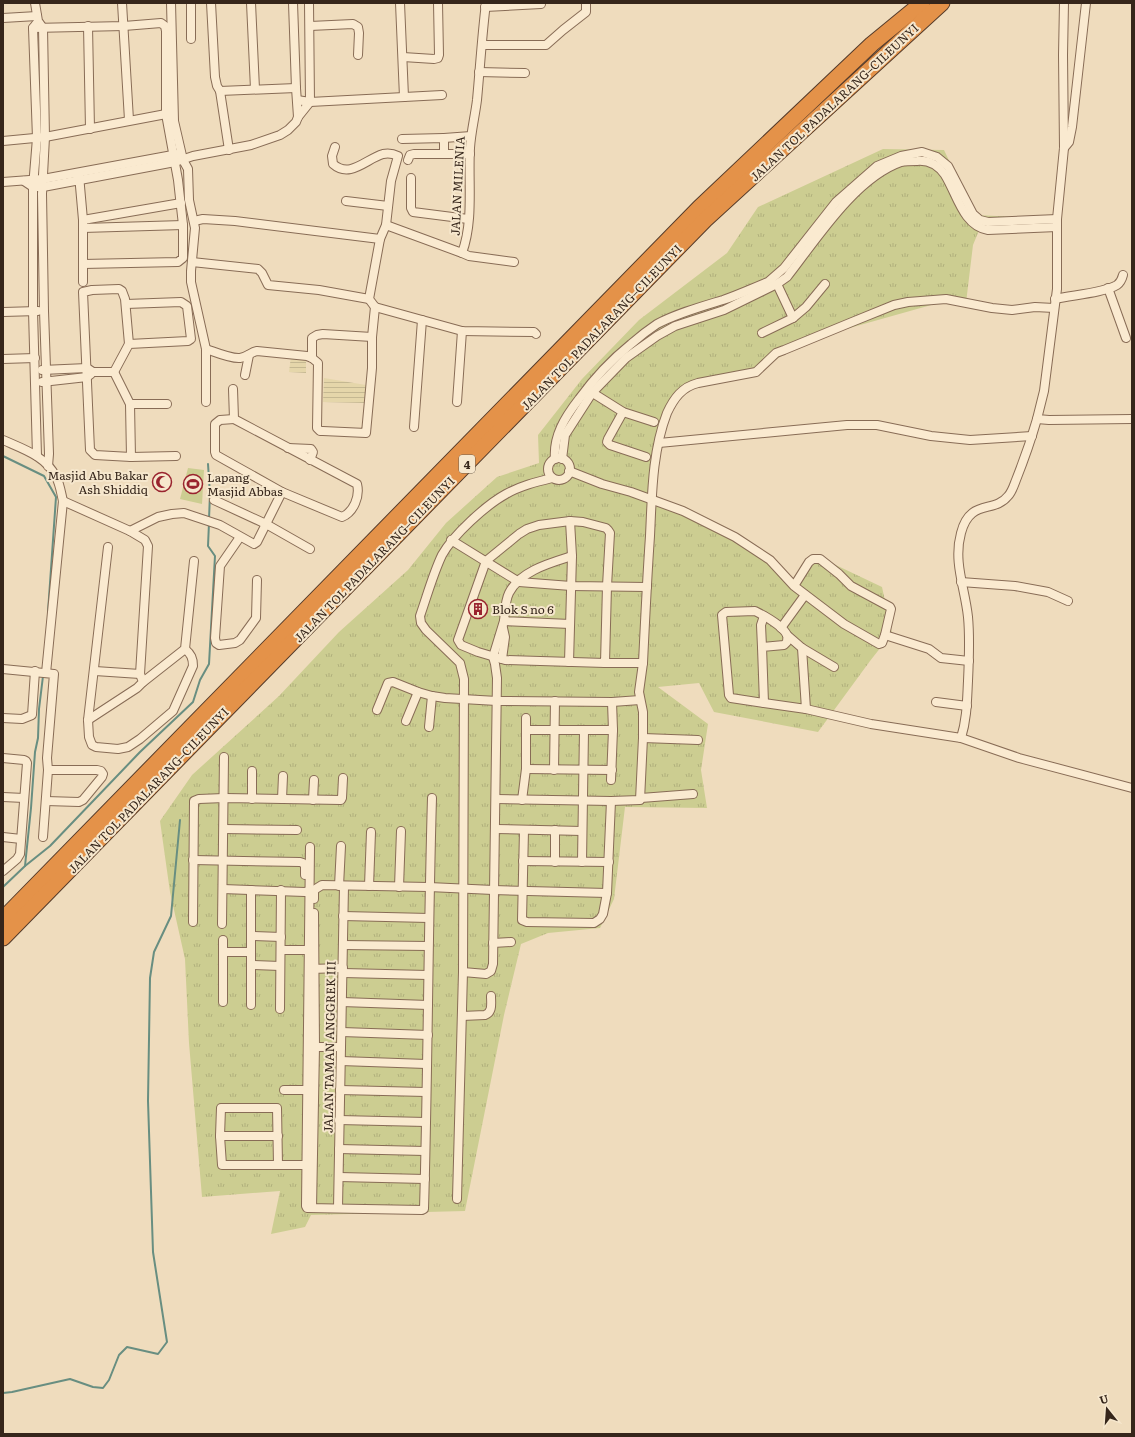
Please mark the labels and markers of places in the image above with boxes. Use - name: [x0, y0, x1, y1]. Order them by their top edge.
- place label: Masjid Abu Bakar Ash Shiddiq: [47, 466, 148, 498]
- place label: Lapang Masjid Abbas: [207, 468, 283, 500]
- mosque icon: Masjid Abu Bakar Ash Shiddiq: [151, 471, 173, 493]
- sports icon: Lapang Masjid Abbas: [182, 473, 204, 495]
- building icon: Blok S no 6: [467, 598, 489, 620]
- place label: Blok S no 6: [492, 600, 554, 618]

